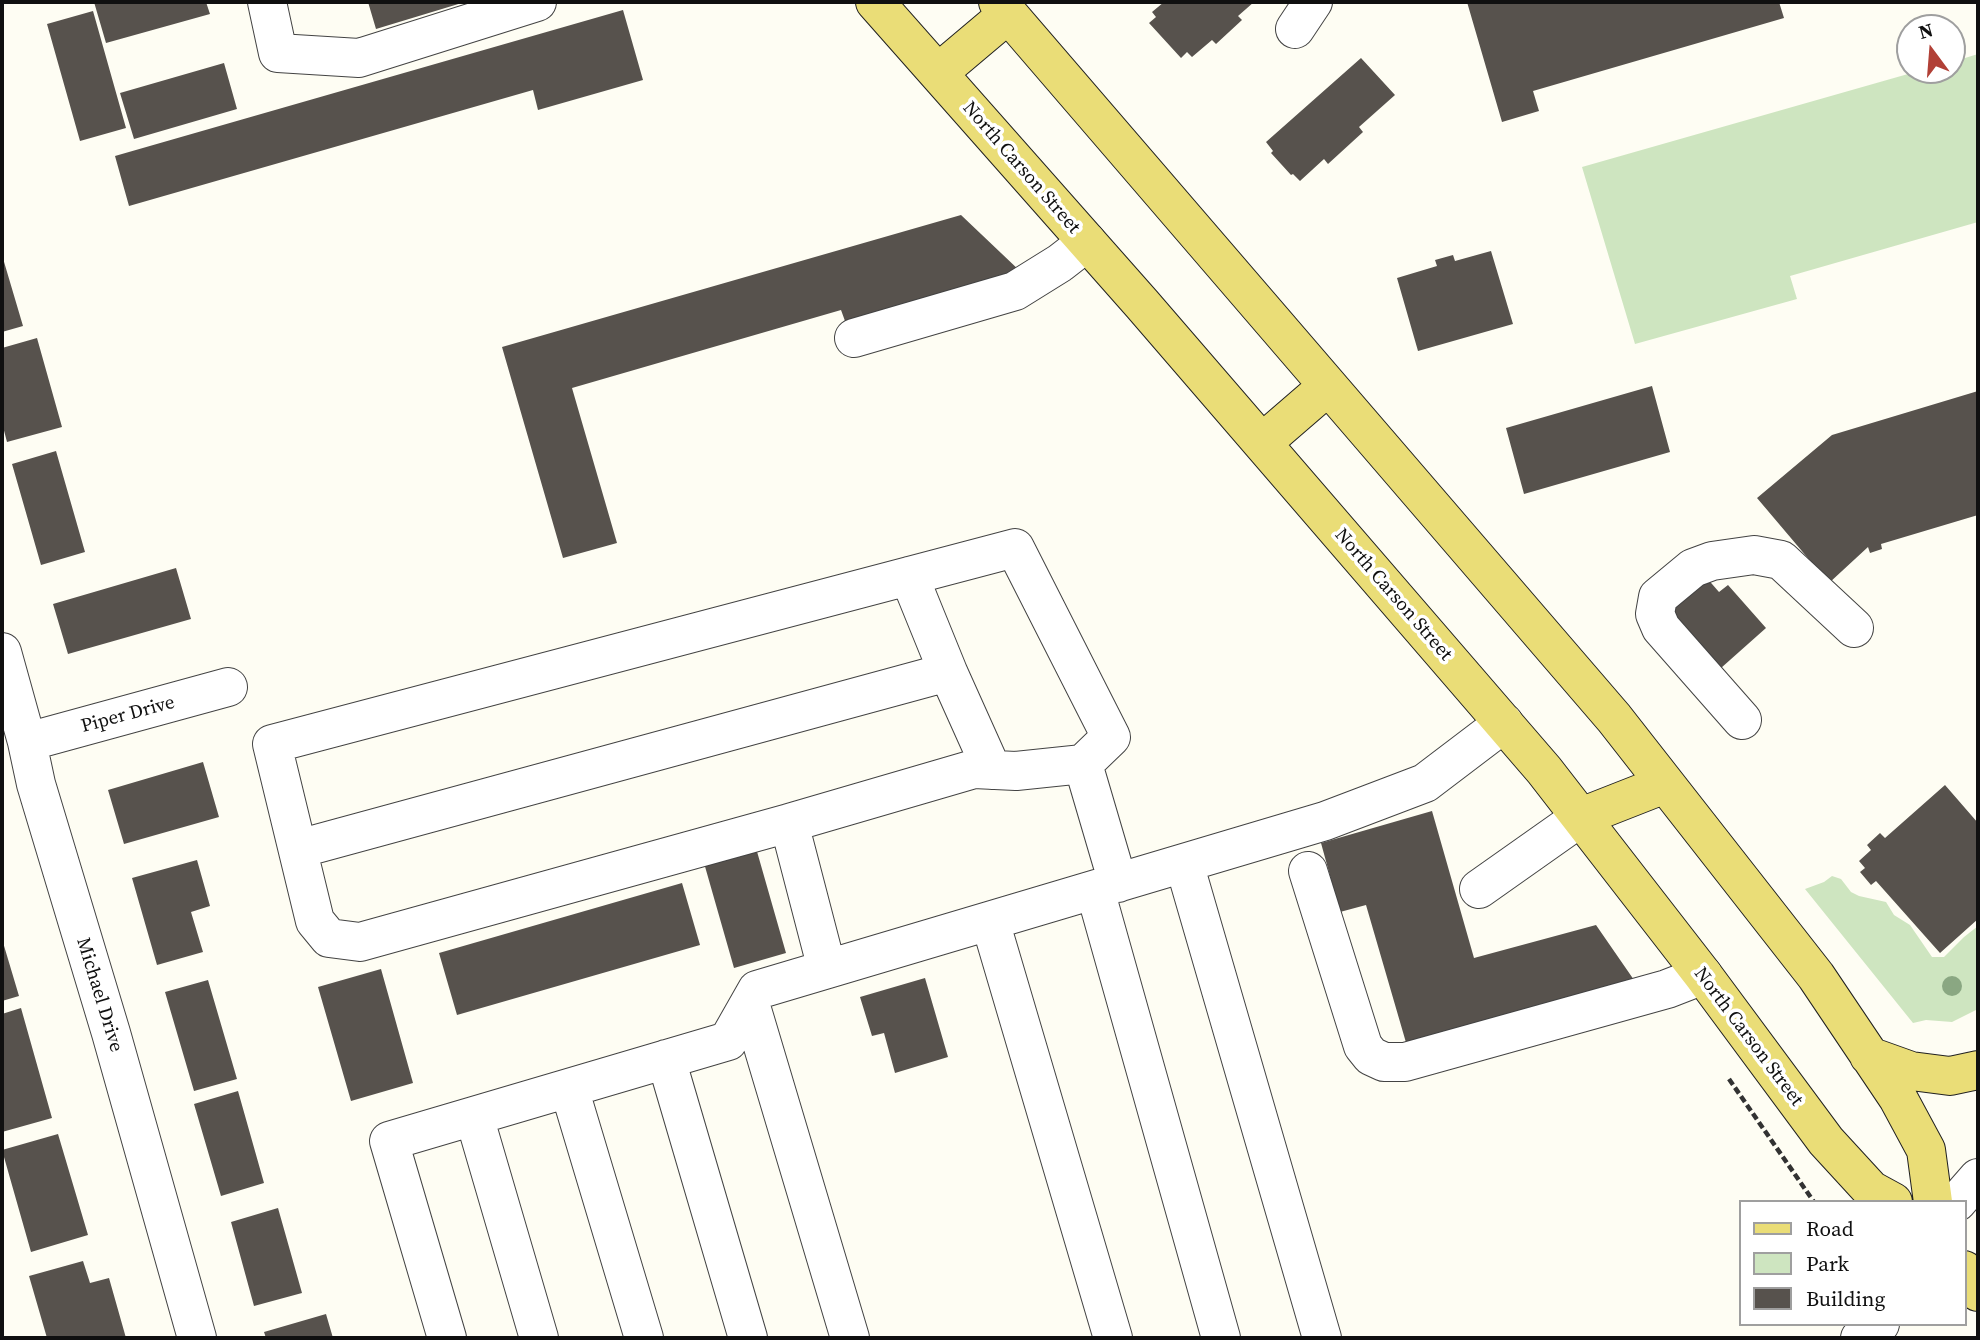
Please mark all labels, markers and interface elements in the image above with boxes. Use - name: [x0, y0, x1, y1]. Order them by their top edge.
- north arrow: [1896, 14, 1966, 84]
- text: N: [1916, 16, 1936, 45]
- street label: North Carson Street: [957, 97, 1085, 239]
- street label: North Carson Street: [1329, 524, 1457, 666]
- street label: Piper Drive: [79, 692, 177, 738]
- street label: Michael Drive: [71, 935, 127, 1055]
- street label: North Carson Street: [1688, 963, 1808, 1111]
- legend: [1738, 1200, 1966, 1326]
- text: Road: [1806, 1214, 1854, 1243]
- text: Park: [1806, 1249, 1849, 1278]
- text: Building: [1806, 1284, 1885, 1313]

